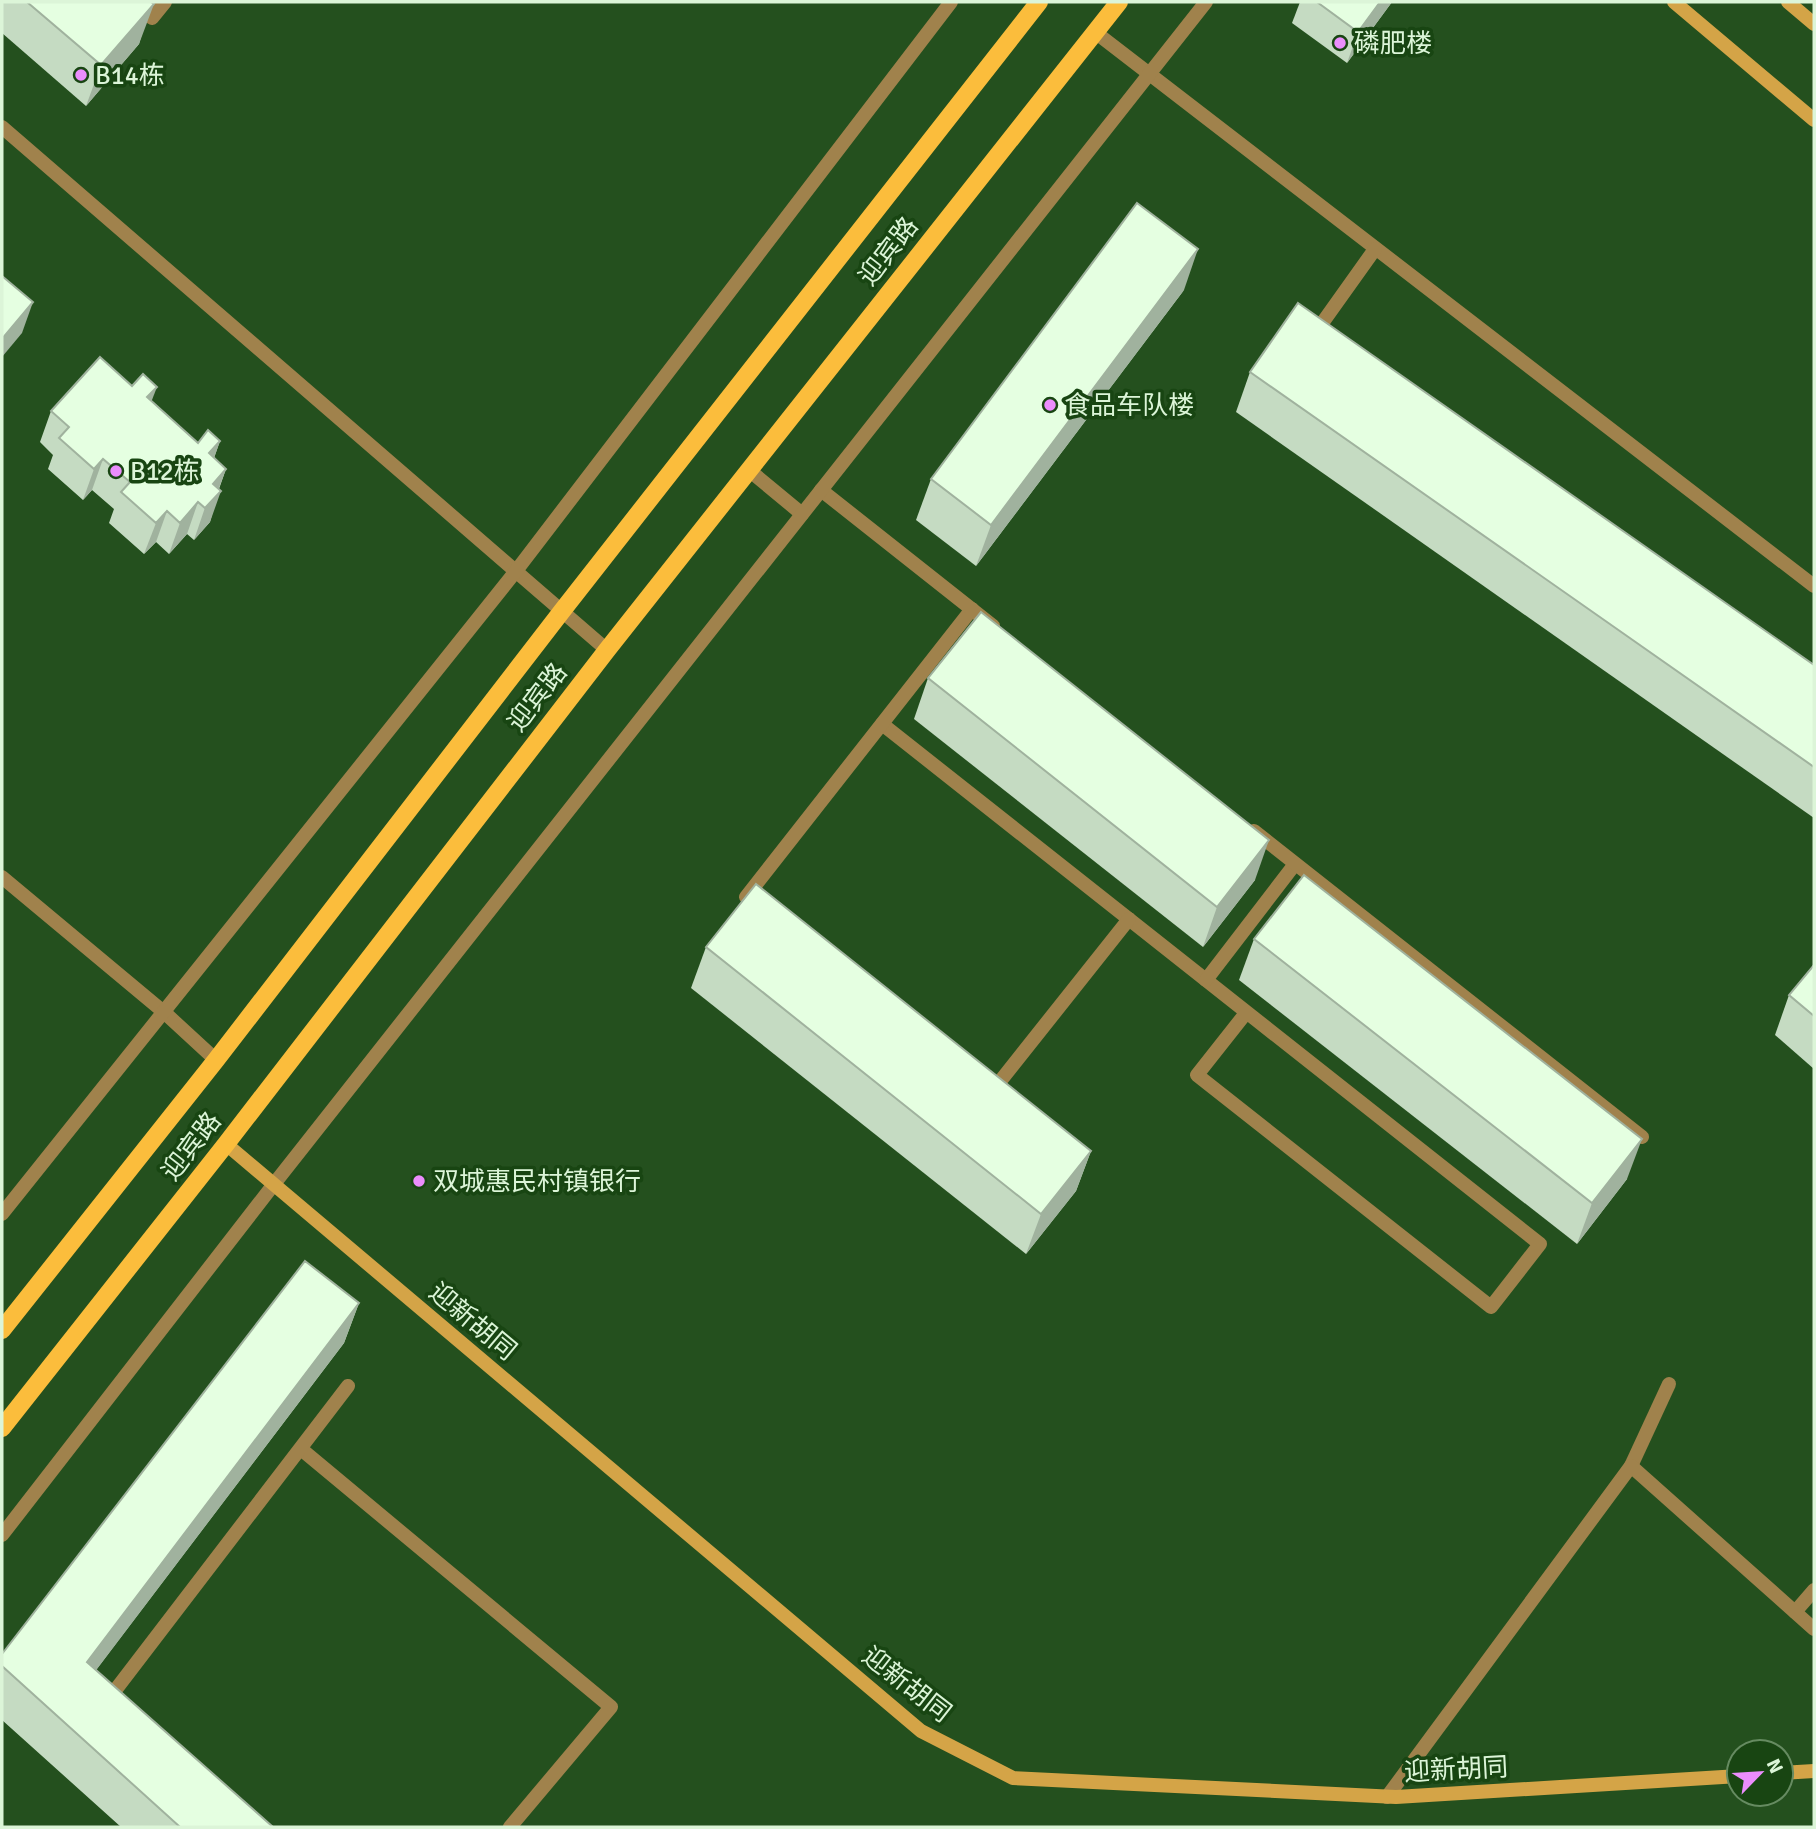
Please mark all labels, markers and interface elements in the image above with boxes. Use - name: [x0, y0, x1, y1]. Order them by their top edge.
- place label: 磷肥楼: [1354, 28, 1432, 60]
- marker: 磷肥楼: [1332, 35, 1348, 51]
- place label: B14栋: [95, 60, 165, 92]
- marker: B14栋: [73, 67, 89, 83]
- street label: 迎宾路: [852, 211, 925, 292]
- place label: 食品车队楼: [1064, 390, 1194, 422]
- marker: 食品车队楼: [1042, 397, 1058, 413]
- place label: B12栋: [130, 456, 200, 488]
- marker: B12栋: [108, 463, 124, 479]
- street label: 迎宾路: [501, 657, 574, 738]
- street label: 迎宾路: [155, 1106, 228, 1187]
- place label: 双城惠民村镇银行: [433, 1166, 641, 1198]
- marker: 双城惠民村镇银行: [411, 1173, 427, 1189]
- street label: 迎新胡同: [422, 1276, 522, 1367]
- street label: 迎新胡同: [856, 1640, 957, 1729]
- north arrow: [1725, 1738, 1795, 1808]
- street label: 迎新胡同: [1403, 1751, 1509, 1789]
- text: N: [1761, 1755, 1788, 1777]

